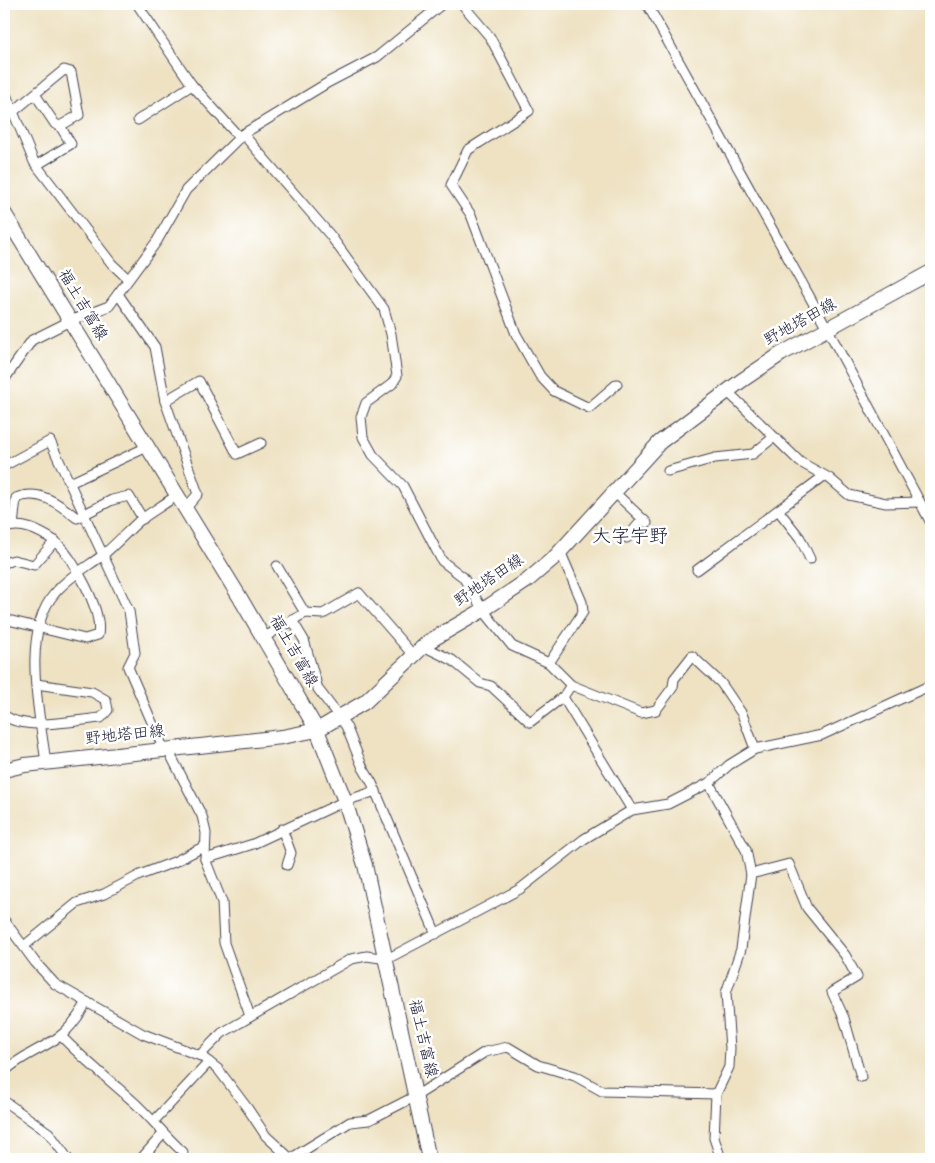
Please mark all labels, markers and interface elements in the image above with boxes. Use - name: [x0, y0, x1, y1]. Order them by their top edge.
- street label: 福土吉富線: [52, 266, 111, 345]
- street label: 野地塔田線: [760, 295, 841, 352]
- district label: 大字宇野: [592, 526, 668, 550]
- street label: 野地塔田線: [450, 550, 528, 612]
- street label: 福土吉富線: [264, 612, 322, 691]
- street label: 野地塔田線: [84, 721, 166, 751]
- street label: 福土吉富線: [403, 997, 441, 1080]

